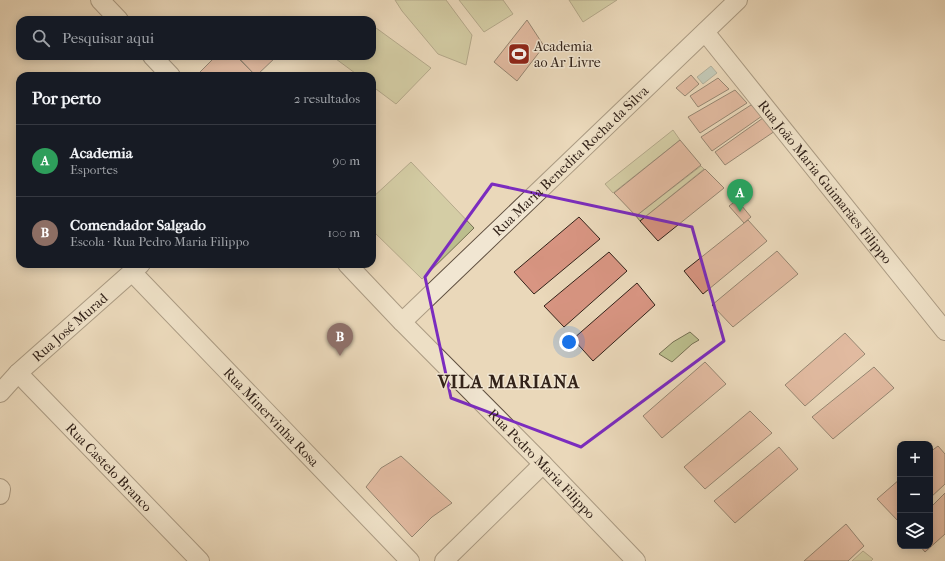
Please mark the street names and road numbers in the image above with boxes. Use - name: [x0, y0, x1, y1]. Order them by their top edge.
- street label: Rua Maria Benedita Rocha da Silva: [489, 82, 652, 239]
- street label: Rua João Maria Guimarães Filippo: [754, 97, 896, 267]
- street label: Rua José Murad: [28, 289, 111, 365]
- street label: Rua Minervinha Rosa: [220, 364, 323, 470]
- street label: Rua Pedro Maria Filippo: [484, 405, 599, 522]
- street label: Rua Castelo Branco: [62, 419, 156, 515]

